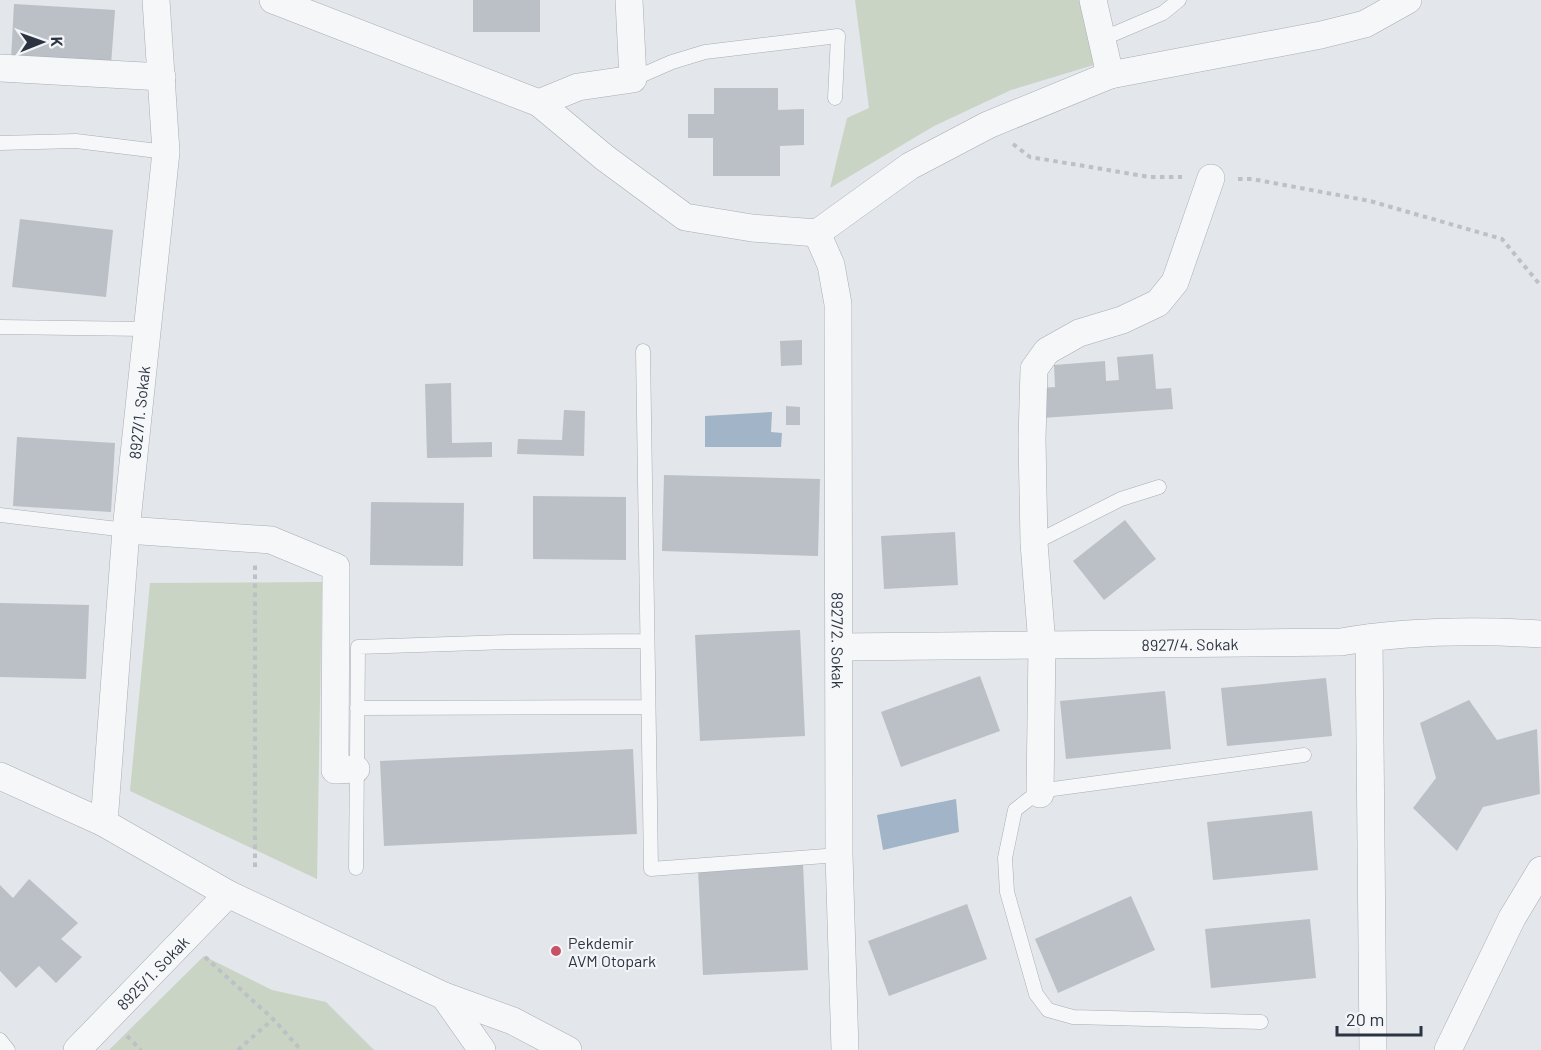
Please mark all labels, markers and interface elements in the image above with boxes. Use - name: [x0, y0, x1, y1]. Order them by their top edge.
- north arrow: [12, 12, 72, 72]
- text: K: [48, 37, 67, 47]
- street label: 8927/1. Sokak: [124, 365, 153, 460]
- street label: 8927/2. Sokak: [829, 592, 848, 689]
- street label: 8927/4. Sokak: [1141, 634, 1239, 653]
- street label: 8925/1. Sokak: [112, 932, 192, 1013]
- place label: Pekdemir AVM Otopark: [568, 933, 656, 970]
- marker: Pekdemir AVM Otopark: [549, 944, 563, 958]
- scale bar: [1337, 999, 1421, 1037]
- text: 20 m: [1346, 1008, 1384, 1030]

